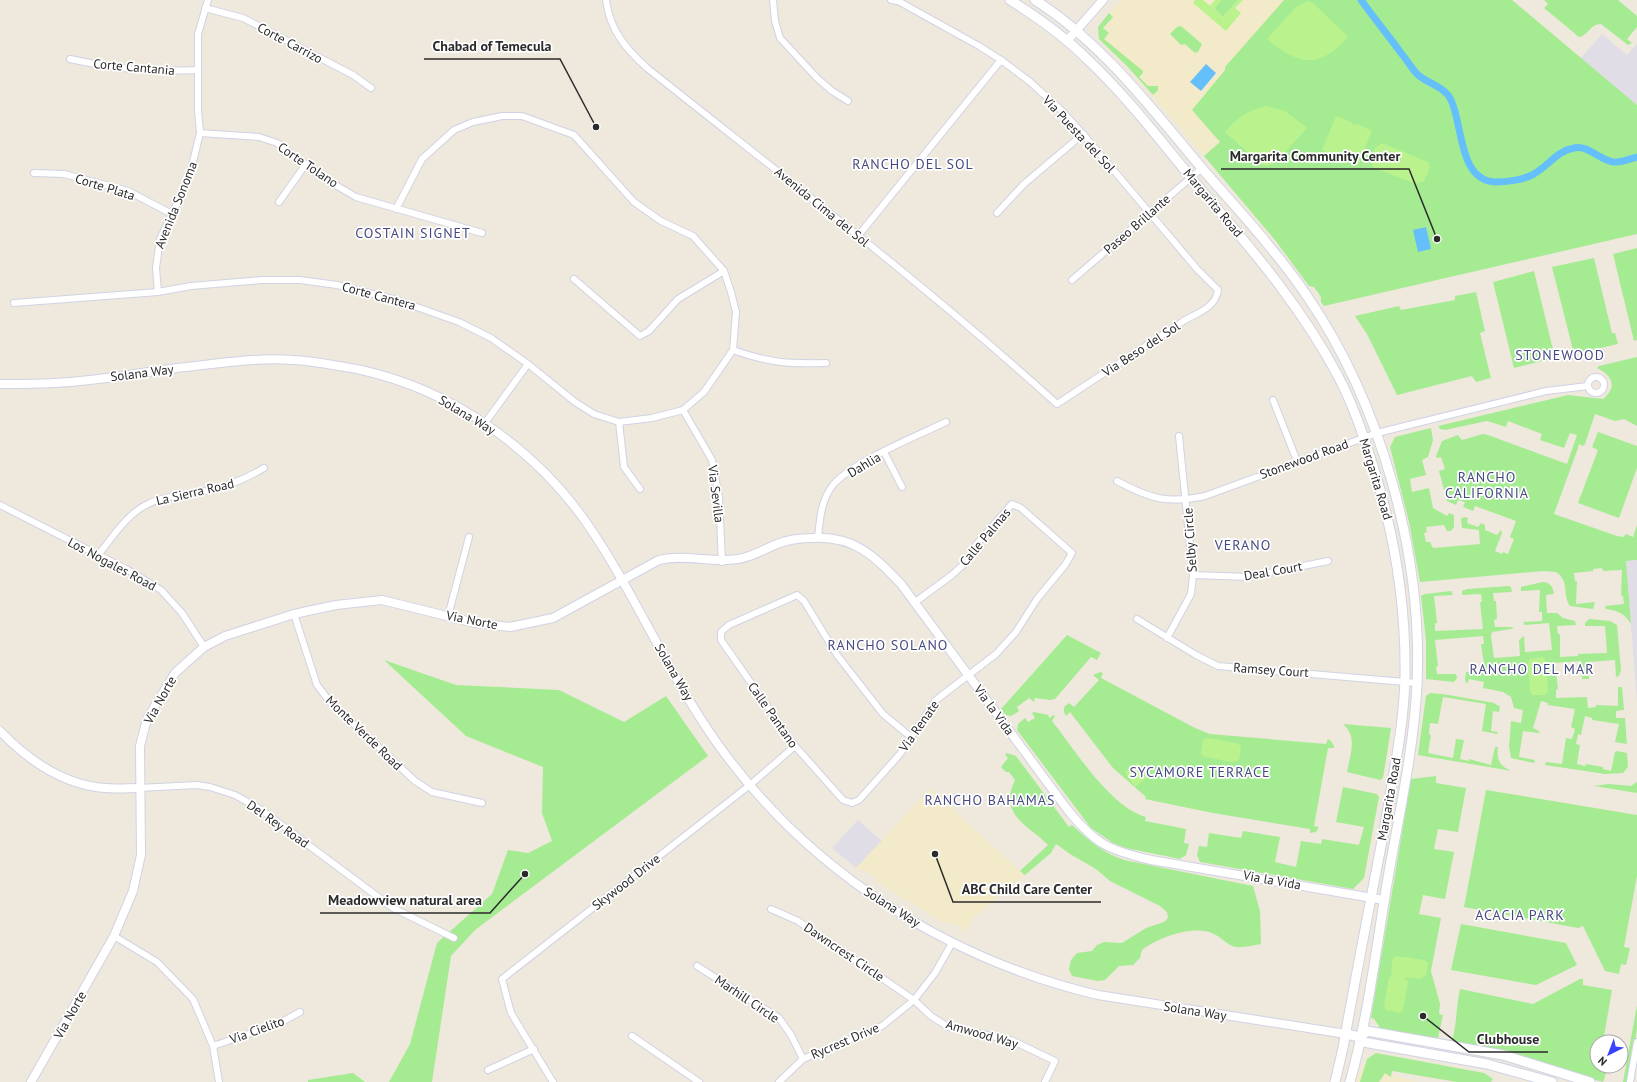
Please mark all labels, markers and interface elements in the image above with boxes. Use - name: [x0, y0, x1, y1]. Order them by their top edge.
- street label: Corte Carrizo: [254, 19, 326, 67]
- callout: Chabad of Temecula: [424, 33, 560, 59]
- text: Chabad of Temecula: [432, 37, 552, 55]
- street label: Corte Cantania: [93, 55, 175, 79]
- street label: Via Puesta del Sol: [1038, 91, 1119, 176]
- street label: Corte Tolano: [274, 139, 342, 192]
- callout: Margarita Community Center: [1221, 143, 1409, 169]
- text: Margarita Community Center: [1230, 147, 1400, 165]
- district label: RANCHO DEL SOL: [852, 155, 974, 173]
- street label: Avenida Sonoma: [151, 159, 201, 251]
- street label: Avenida Cima del Sol: [771, 163, 873, 251]
- street label: Margarita Road: [1179, 165, 1247, 241]
- street label: Corte Plata: [73, 170, 137, 204]
- street label: Paseo Brillante: [1100, 190, 1174, 258]
- district label: COSTAIN SIGNET: [355, 224, 471, 242]
- street label: Corte Cantera: [340, 278, 418, 314]
- street label: Via Beso del Sol: [1098, 317, 1183, 381]
- district label: STONEWOOD: [1515, 346, 1605, 364]
- street label: Solana Way: [109, 361, 175, 385]
- street label: Solana Way: [435, 391, 499, 439]
- street label: Stonewood Road: [1257, 435, 1351, 483]
- street label: Margarita Road: [1356, 436, 1396, 522]
- street label: Dahlia: [844, 448, 884, 482]
- street label: Via Sevilla: [704, 463, 728, 524]
- district label: RANCHO CALIFORNIA: [1445, 468, 1529, 502]
- street label: La Sierra Road: [154, 475, 236, 509]
- street label: Calle Palmas: [956, 504, 1014, 570]
- street label: Selby Circle: [1179, 507, 1201, 573]
- street label: Los Nogales Road: [65, 534, 159, 594]
- district label: VERANO: [1214, 536, 1271, 554]
- street label: Deal Court: [1242, 557, 1304, 584]
- street label: Via Norte: [444, 606, 499, 633]
- district label: RANCHO SOLANO: [828, 636, 948, 654]
- street label: Solana Way: [651, 640, 697, 704]
- street label: Ramsey Court: [1233, 659, 1310, 681]
- district label: RANCHO DEL MAR: [1470, 660, 1594, 678]
- street label: Via Norte: [139, 673, 180, 728]
- street label: Calle Pantano: [744, 679, 802, 751]
- street label: Via la Vida: [969, 681, 1018, 739]
- street label: Monte Verde Road: [322, 692, 406, 774]
- street label: Via Renate: [895, 697, 943, 756]
- street label: Margarita Road: [1373, 756, 1405, 842]
- district label: SYCAMORE TERRACE: [1129, 763, 1271, 781]
- district label: RANCHO BAHAMAS: [925, 791, 1055, 809]
- street label: Del Rey Road: [243, 796, 313, 852]
- street label: Skywood Drive: [588, 850, 664, 914]
- street label: Via la Vida: [1241, 866, 1302, 893]
- callout: ABC Child Care Center: [953, 876, 1101, 902]
- text: ABC Child Care Center: [962, 880, 1092, 898]
- street label: Solana Way: [861, 883, 923, 931]
- callout: Meadowview natural area: [320, 887, 490, 913]
- text: Meadowview natural area: [328, 891, 482, 909]
- district label: ACACIA PARK: [1475, 906, 1565, 924]
- street label: Dawncrest Circle: [801, 919, 887, 985]
- street label: Marhill Circle: [711, 971, 783, 1027]
- street label: Via Norte: [49, 988, 90, 1043]
- street label: Solana Way: [1162, 998, 1228, 1024]
- street label: Via Cielito: [226, 1012, 287, 1048]
- street label: Amwood Way: [944, 1016, 1020, 1052]
- street label: Rycrest Drive: [808, 1019, 882, 1063]
- callout: Clubhouse: [1469, 1026, 1548, 1052]
- text: Clubhouse: [1477, 1030, 1539, 1048]
- north arrow: [1589, 1034, 1629, 1074]
- text: N: [1595, 1054, 1610, 1069]

